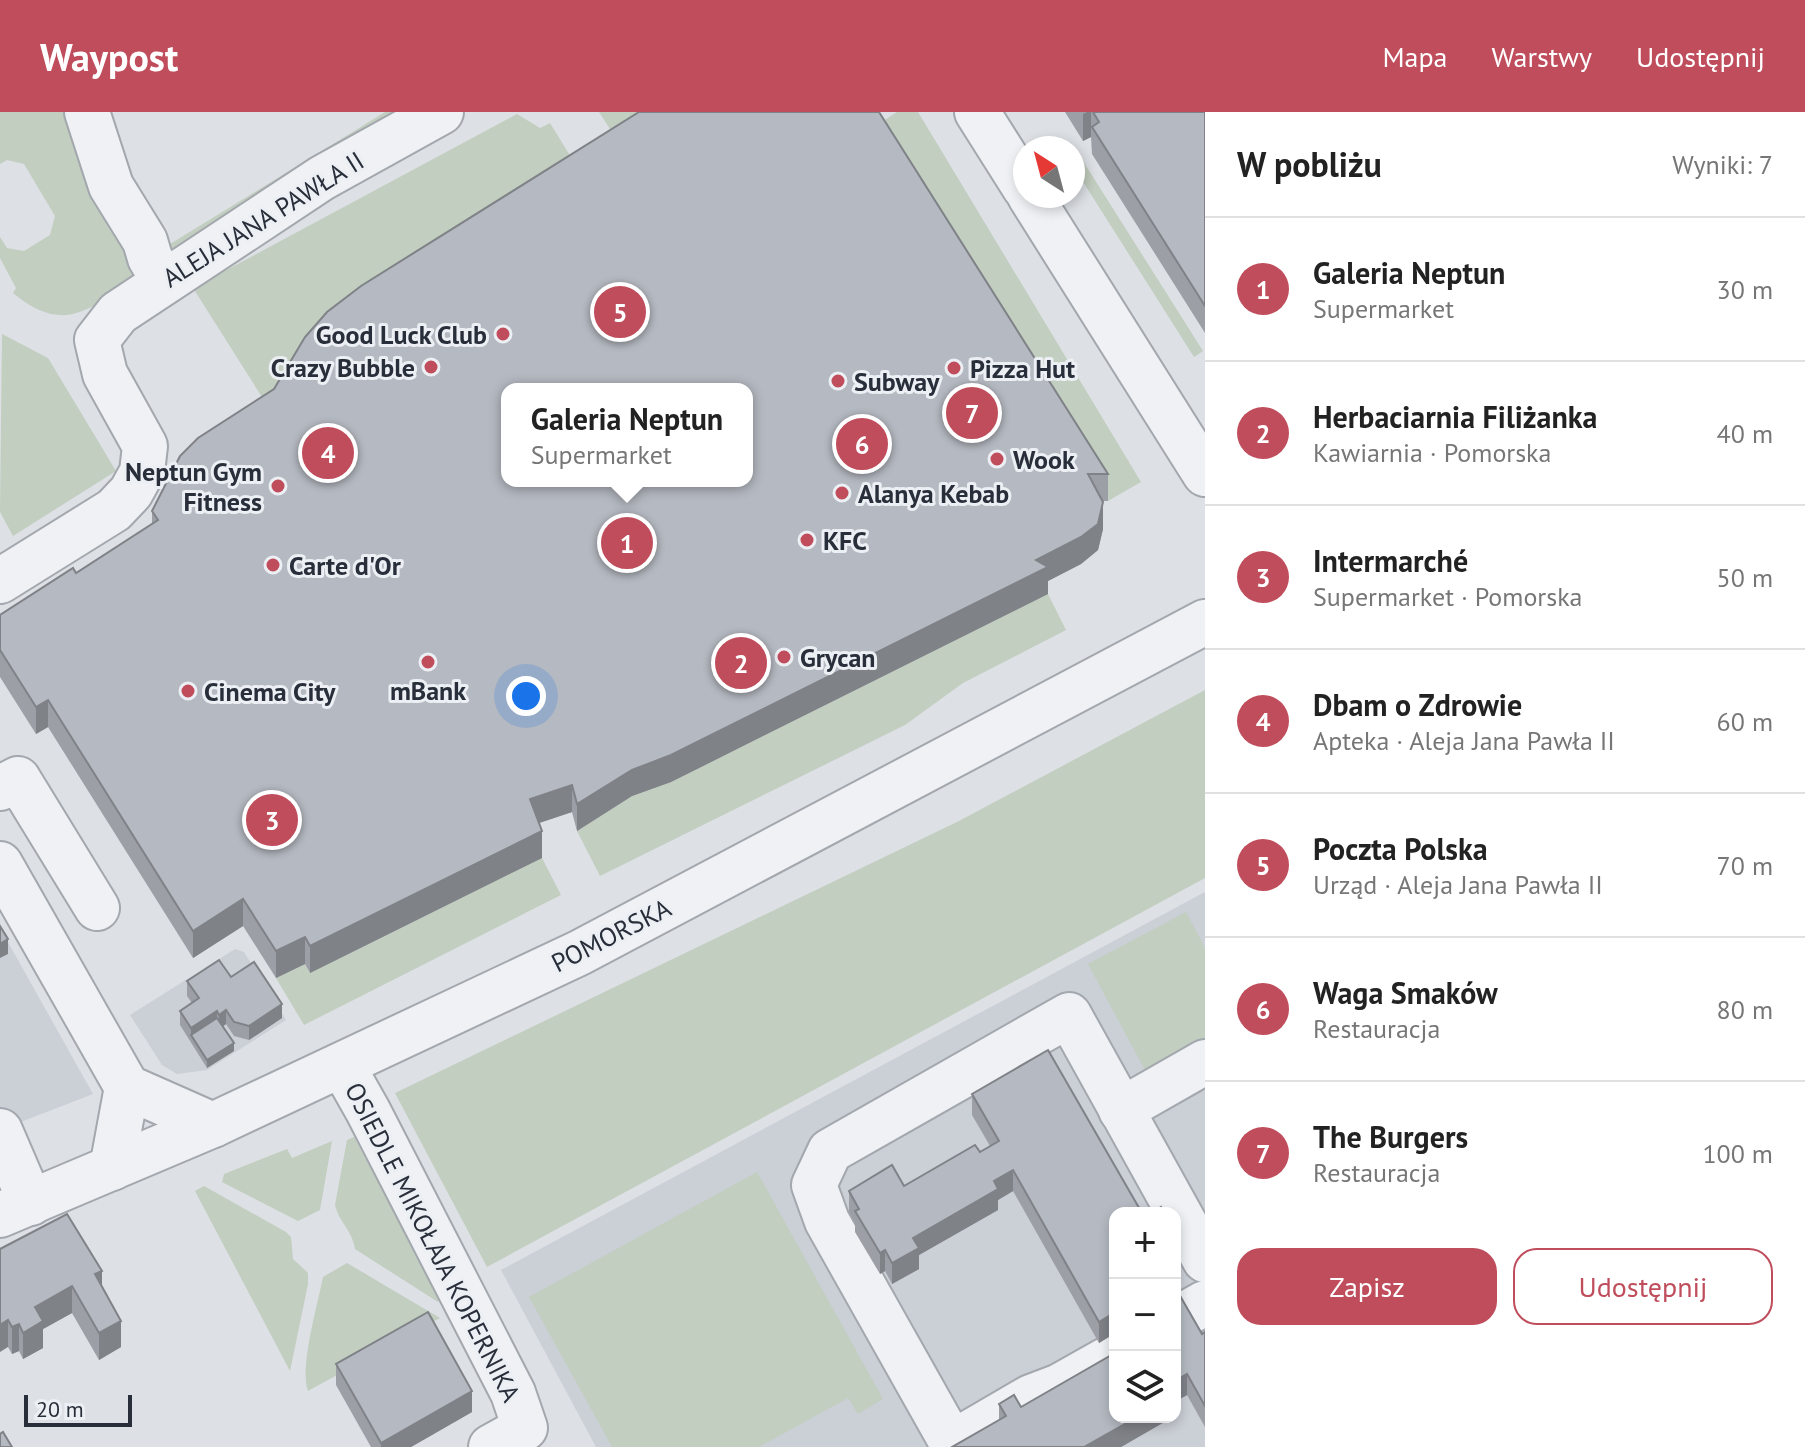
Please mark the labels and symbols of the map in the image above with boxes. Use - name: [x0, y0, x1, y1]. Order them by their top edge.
- north arrow: [1013, 136, 1085, 208]
- street label: ALEJA JANA PAWŁA II: [156, 144, 370, 294]
- pin: 5: [594, 282, 646, 342]
- place label: Good Luck Club: [316, 318, 487, 351]
- marker: Good Luck Club: [494, 325, 512, 343]
- place label: Crazy Bubble: [271, 351, 415, 384]
- place label: Pizza Hut: [970, 352, 1075, 385]
- marker: Crazy Bubble: [422, 358, 440, 376]
- marker: Pizza Hut: [945, 359, 963, 377]
- place label: Subway: [854, 365, 940, 398]
- marker: Subway: [829, 372, 847, 390]
- pin: 7: [946, 383, 998, 443]
- pin: 6: [836, 414, 888, 474]
- pin: 4: [302, 423, 354, 483]
- place label: Wook: [1013, 443, 1075, 476]
- marker: Wook: [988, 450, 1006, 468]
- place label: Neptun Gym Fitness: [125, 455, 262, 518]
- marker: Neptun Gym Fitness: [269, 477, 287, 495]
- place label: Alanya Kebab: [858, 477, 1009, 510]
- marker: Alanya Kebab: [833, 484, 851, 502]
- pin: 1: [601, 513, 653, 573]
- place label: KFC: [823, 524, 867, 557]
- marker: KFC: [798, 531, 816, 549]
- place label: Carte d'Or: [289, 549, 402, 582]
- marker: Carte d'Or: [264, 556, 282, 574]
- pin: 2: [715, 633, 767, 693]
- place label: Grycan: [800, 641, 876, 674]
- marker: Grycan: [775, 648, 793, 666]
- marker: mBank: [419, 653, 437, 671]
- place label: mBank: [390, 674, 466, 707]
- place label: Cinema City: [204, 675, 336, 708]
- your location: [506, 676, 546, 716]
- marker: Cinema City: [179, 682, 197, 700]
- pin: 3: [246, 790, 298, 850]
- street label: POMORSKA: [546, 891, 676, 979]
- street label: OSIEDLE MIKOŁAJA KOPERNIKA: [338, 1077, 528, 1407]
- scale bar: [24, 1391, 132, 1427]

